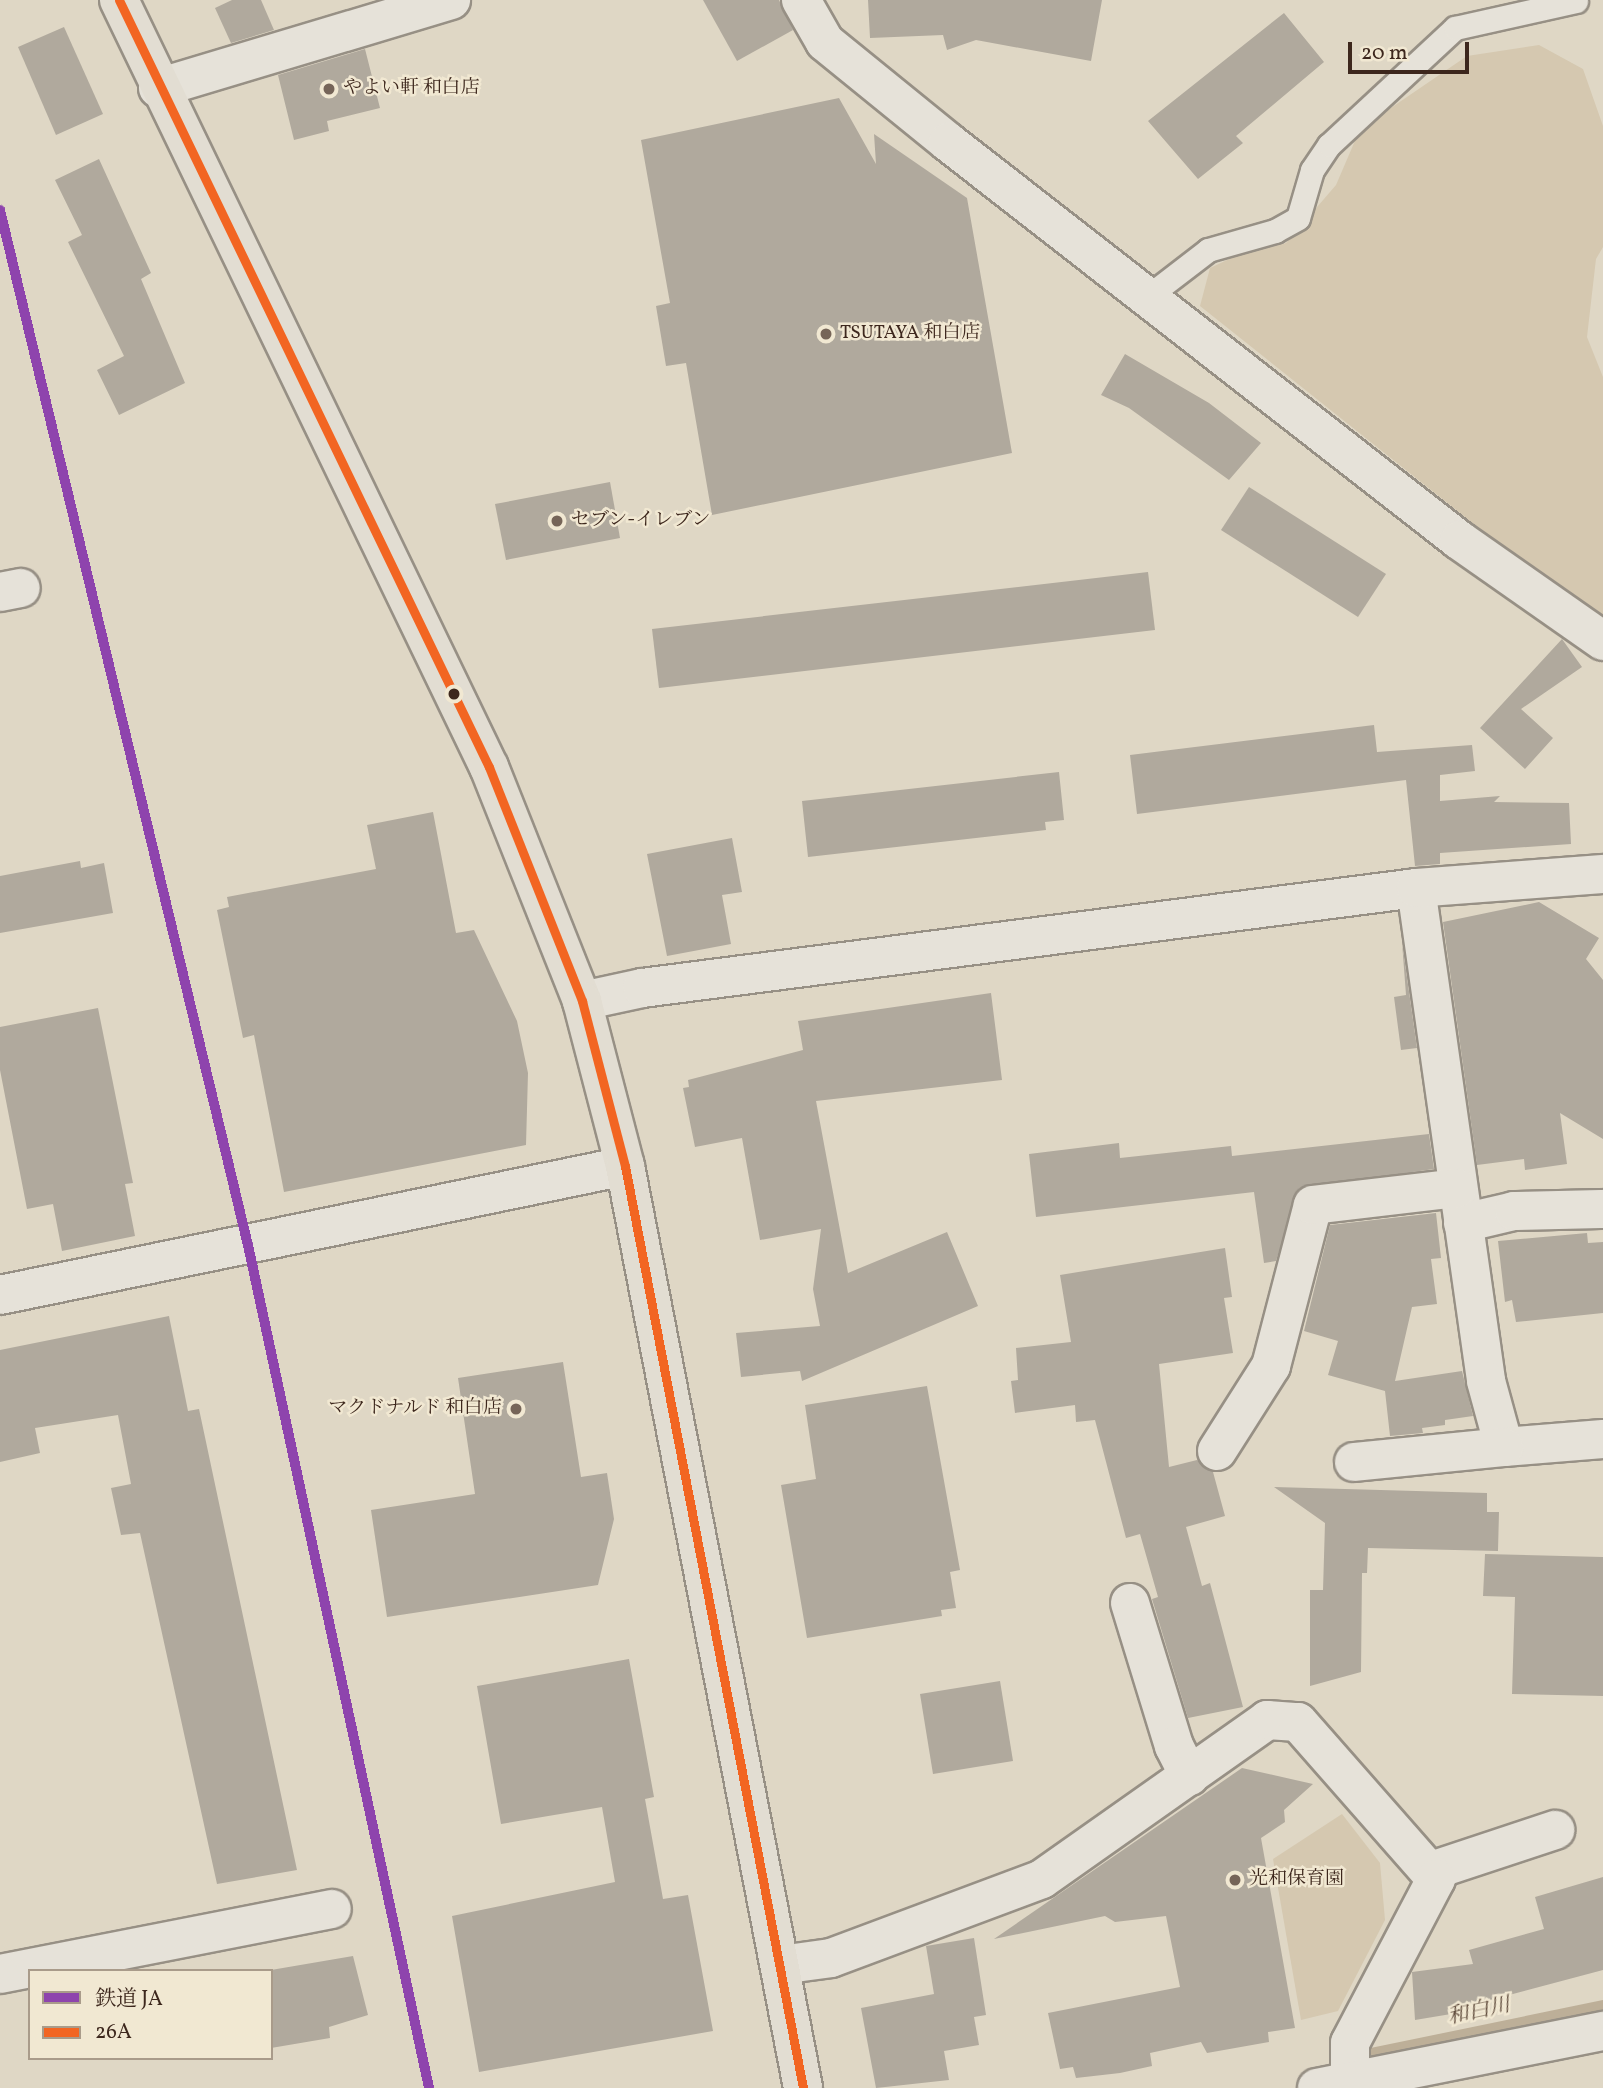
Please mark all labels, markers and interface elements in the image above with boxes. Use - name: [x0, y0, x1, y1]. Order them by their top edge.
- scale bar: [1351, 28, 1472, 72]
- text: 20 m: [1361, 39, 1407, 68]
- place label: やよい軒 和白店: [343, 78, 480, 100]
- marker: やよい軒 和白店: [321, 81, 337, 97]
- place label: TSUTAYA 和白店: [840, 323, 980, 345]
- marker: TSUTAYA 和白店: [818, 326, 834, 342]
- place label: セブン-イレブン: [571, 510, 712, 532]
- marker: セブン-イレブン: [549, 513, 565, 529]
- unlabelled marker: [447, 687, 461, 701]
- place label: マクドナルド 和白店: [327, 1398, 502, 1420]
- marker: マクドナルド 和白店: [508, 1401, 524, 1417]
- place label: 光和保育園: [1249, 1869, 1344, 1891]
- marker: 光和保育園: [1227, 1872, 1243, 1888]
- legend: [28, 1969, 273, 2060]
- text: 鉄道 JA: [95, 1985, 163, 2014]
- water label: 和白川: [1446, 1993, 1512, 2031]
- text: 26A: [95, 2018, 132, 2047]

